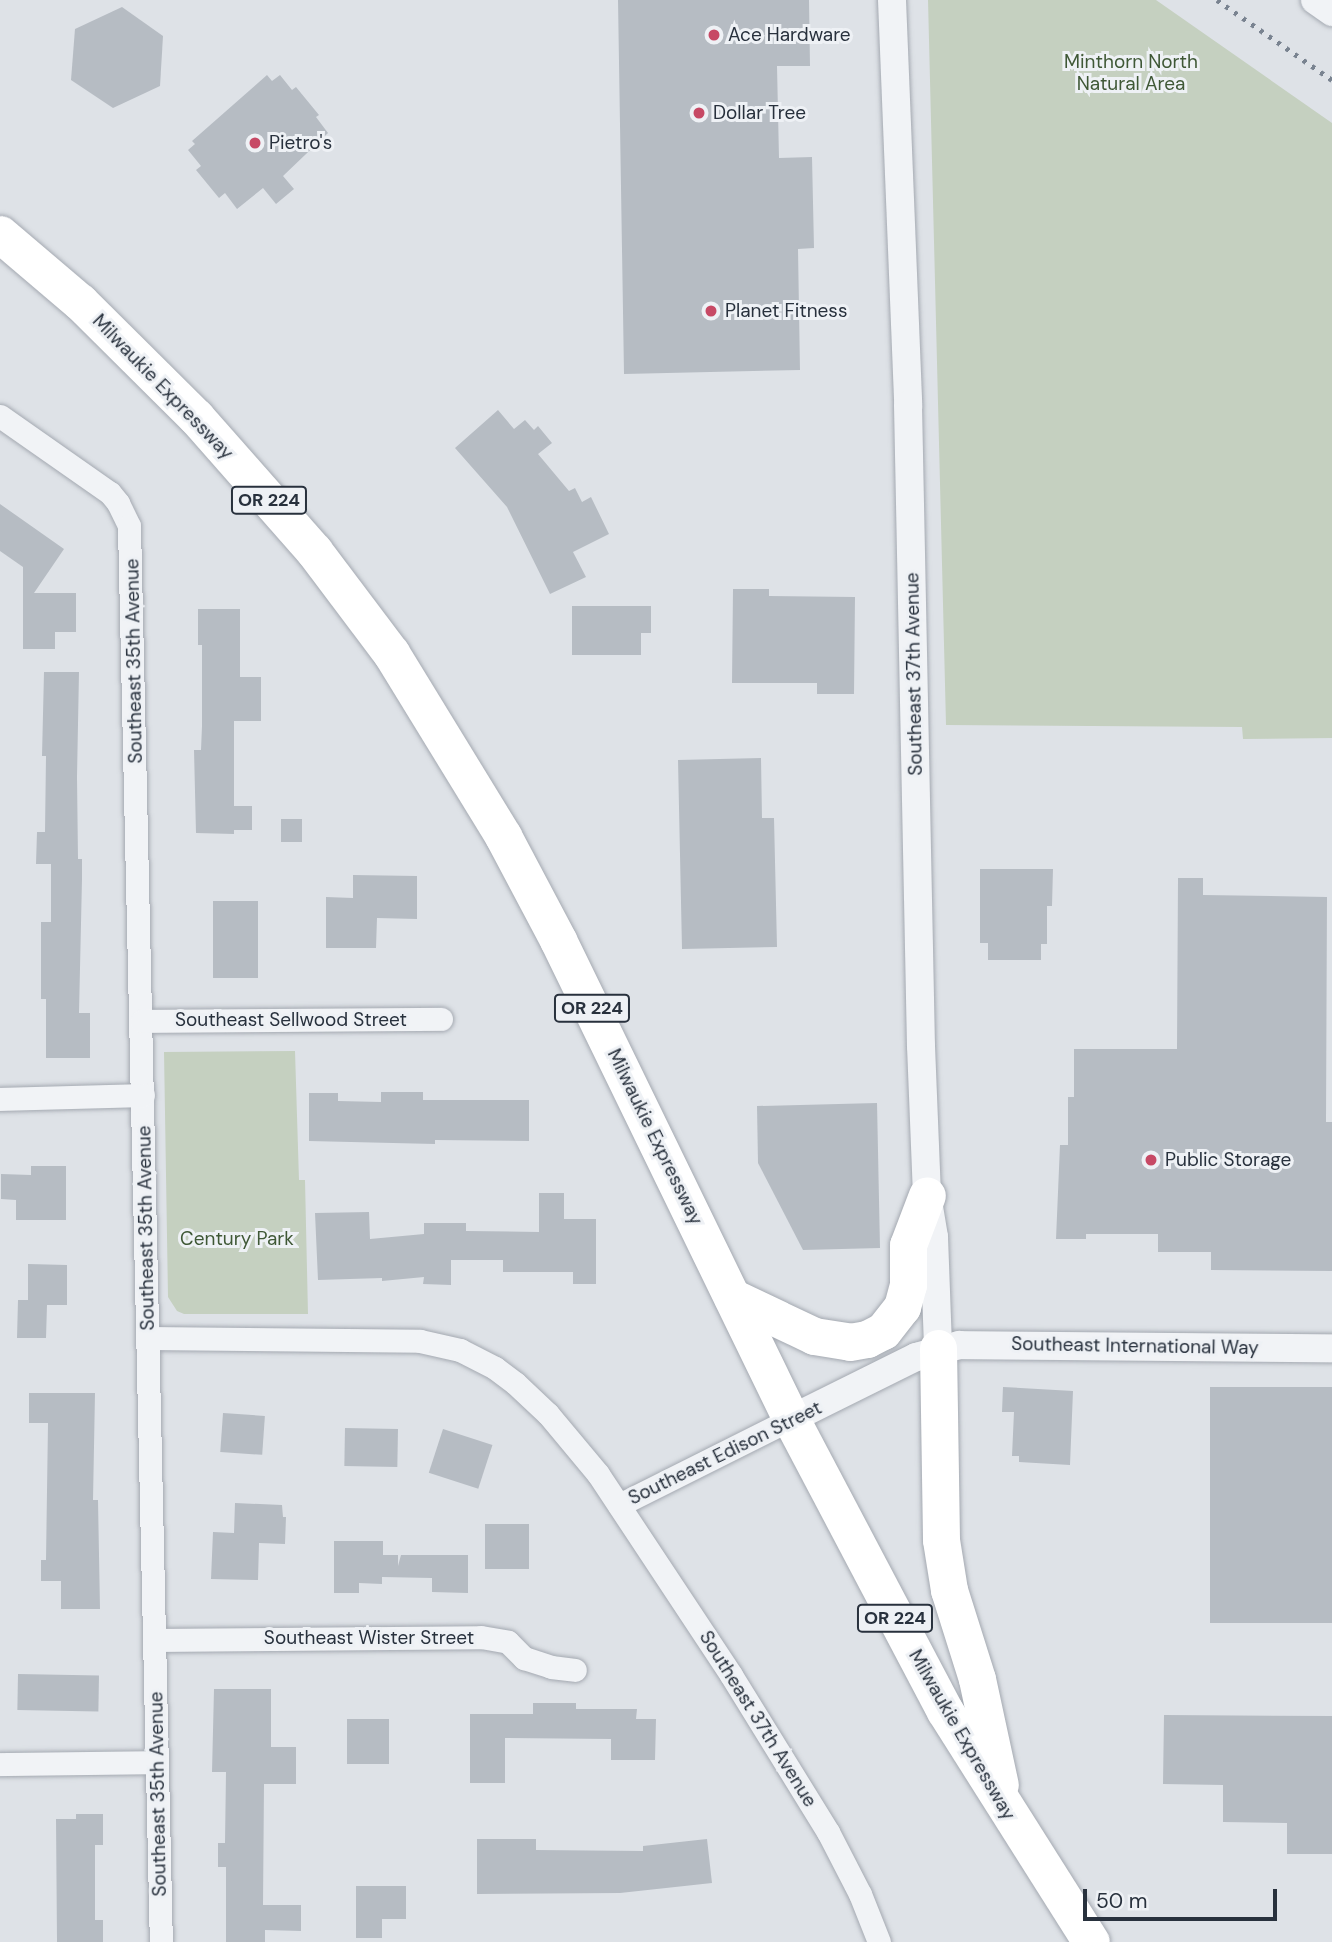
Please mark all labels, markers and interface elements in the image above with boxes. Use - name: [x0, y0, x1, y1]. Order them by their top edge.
- place label: Ace Hardware: [728, 24, 851, 46]
- marker: Ace Hardware: [706, 27, 722, 43]
- park label: Minthorn North Natural Area: [1064, 51, 1198, 95]
- place label: Dollar Tree: [713, 102, 806, 124]
- marker: Dollar Tree: [691, 105, 707, 121]
- place label: Pietro's: [269, 132, 332, 154]
- marker: Pietro's: [247, 135, 263, 151]
- place label: Planet Fitness: [725, 300, 847, 322]
- marker: Planet Fitness: [703, 303, 719, 319]
- street label: Milwaukie Expressway: [88, 310, 238, 464]
- road number: OR 224: [230, 486, 308, 514]
- street label: Southeast 35th Avenue: [121, 558, 147, 764]
- street label: Southeast 37th Avenue: [901, 572, 927, 776]
- road number: OR 224: [554, 993, 630, 1023]
- street label: Southeast Sellwood Street: [175, 1009, 407, 1031]
- street label: Milwaukie Expressway: [602, 1045, 708, 1229]
- street label: Southeast 35th Avenue: [133, 1125, 159, 1331]
- place label: Public Storage: [1165, 1149, 1291, 1171]
- marker: Public Storage: [1143, 1152, 1159, 1168]
- park label: Century Park: [180, 1228, 294, 1250]
- street label: Southeast International Way: [1011, 1332, 1259, 1360]
- street label: Southeast Edison Street: [625, 1396, 825, 1510]
- road number: OR 224: [856, 1604, 934, 1632]
- street label: Southeast Wister Street: [264, 1627, 474, 1649]
- street label: Southeast 37th Avenue: [694, 1627, 822, 1811]
- street label: Milwaukie Expressway: [904, 1646, 1020, 1824]
- street label: Southeast 35th Avenue: [145, 1691, 171, 1897]
- scale bar: [1087, 1876, 1281, 1920]
- text: 50 m: [1096, 1887, 1147, 1915]

